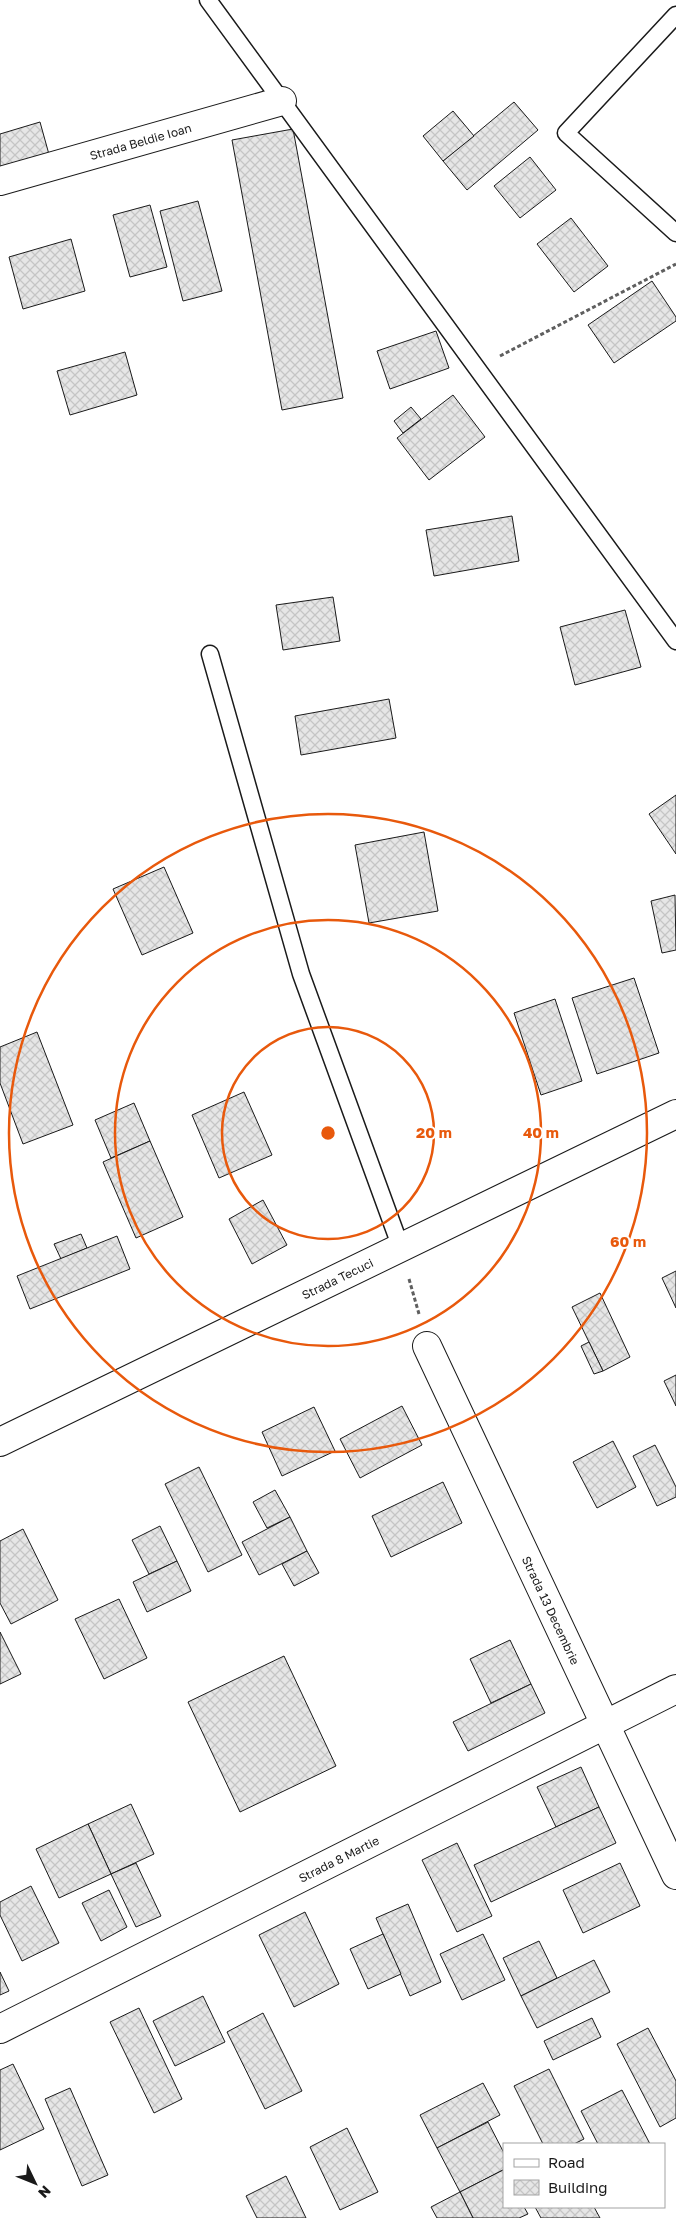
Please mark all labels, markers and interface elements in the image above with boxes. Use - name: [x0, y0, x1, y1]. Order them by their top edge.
- street label: Strada Beldie Ioan: [88, 120, 193, 163]
- text: 20 m: [416, 1123, 452, 1141]
- text: 40 m: [523, 1123, 559, 1141]
- centre of rings: [319, 1124, 337, 1142]
- text: 60 m: [610, 1232, 646, 1250]
- street label: Strada Tecuci: [299, 1255, 376, 1302]
- street label: Strada 13 Decembrie: [519, 1553, 583, 1667]
- street label: Strada 8 Martie: [296, 1832, 381, 1885]
- legend: [503, 2143, 666, 2208]
- text: Road: [548, 2153, 585, 2171]
- north arrow: [10, 2158, 60, 2208]
- text: Building: [548, 2178, 608, 2196]
- text: N: [35, 2183, 55, 2202]

